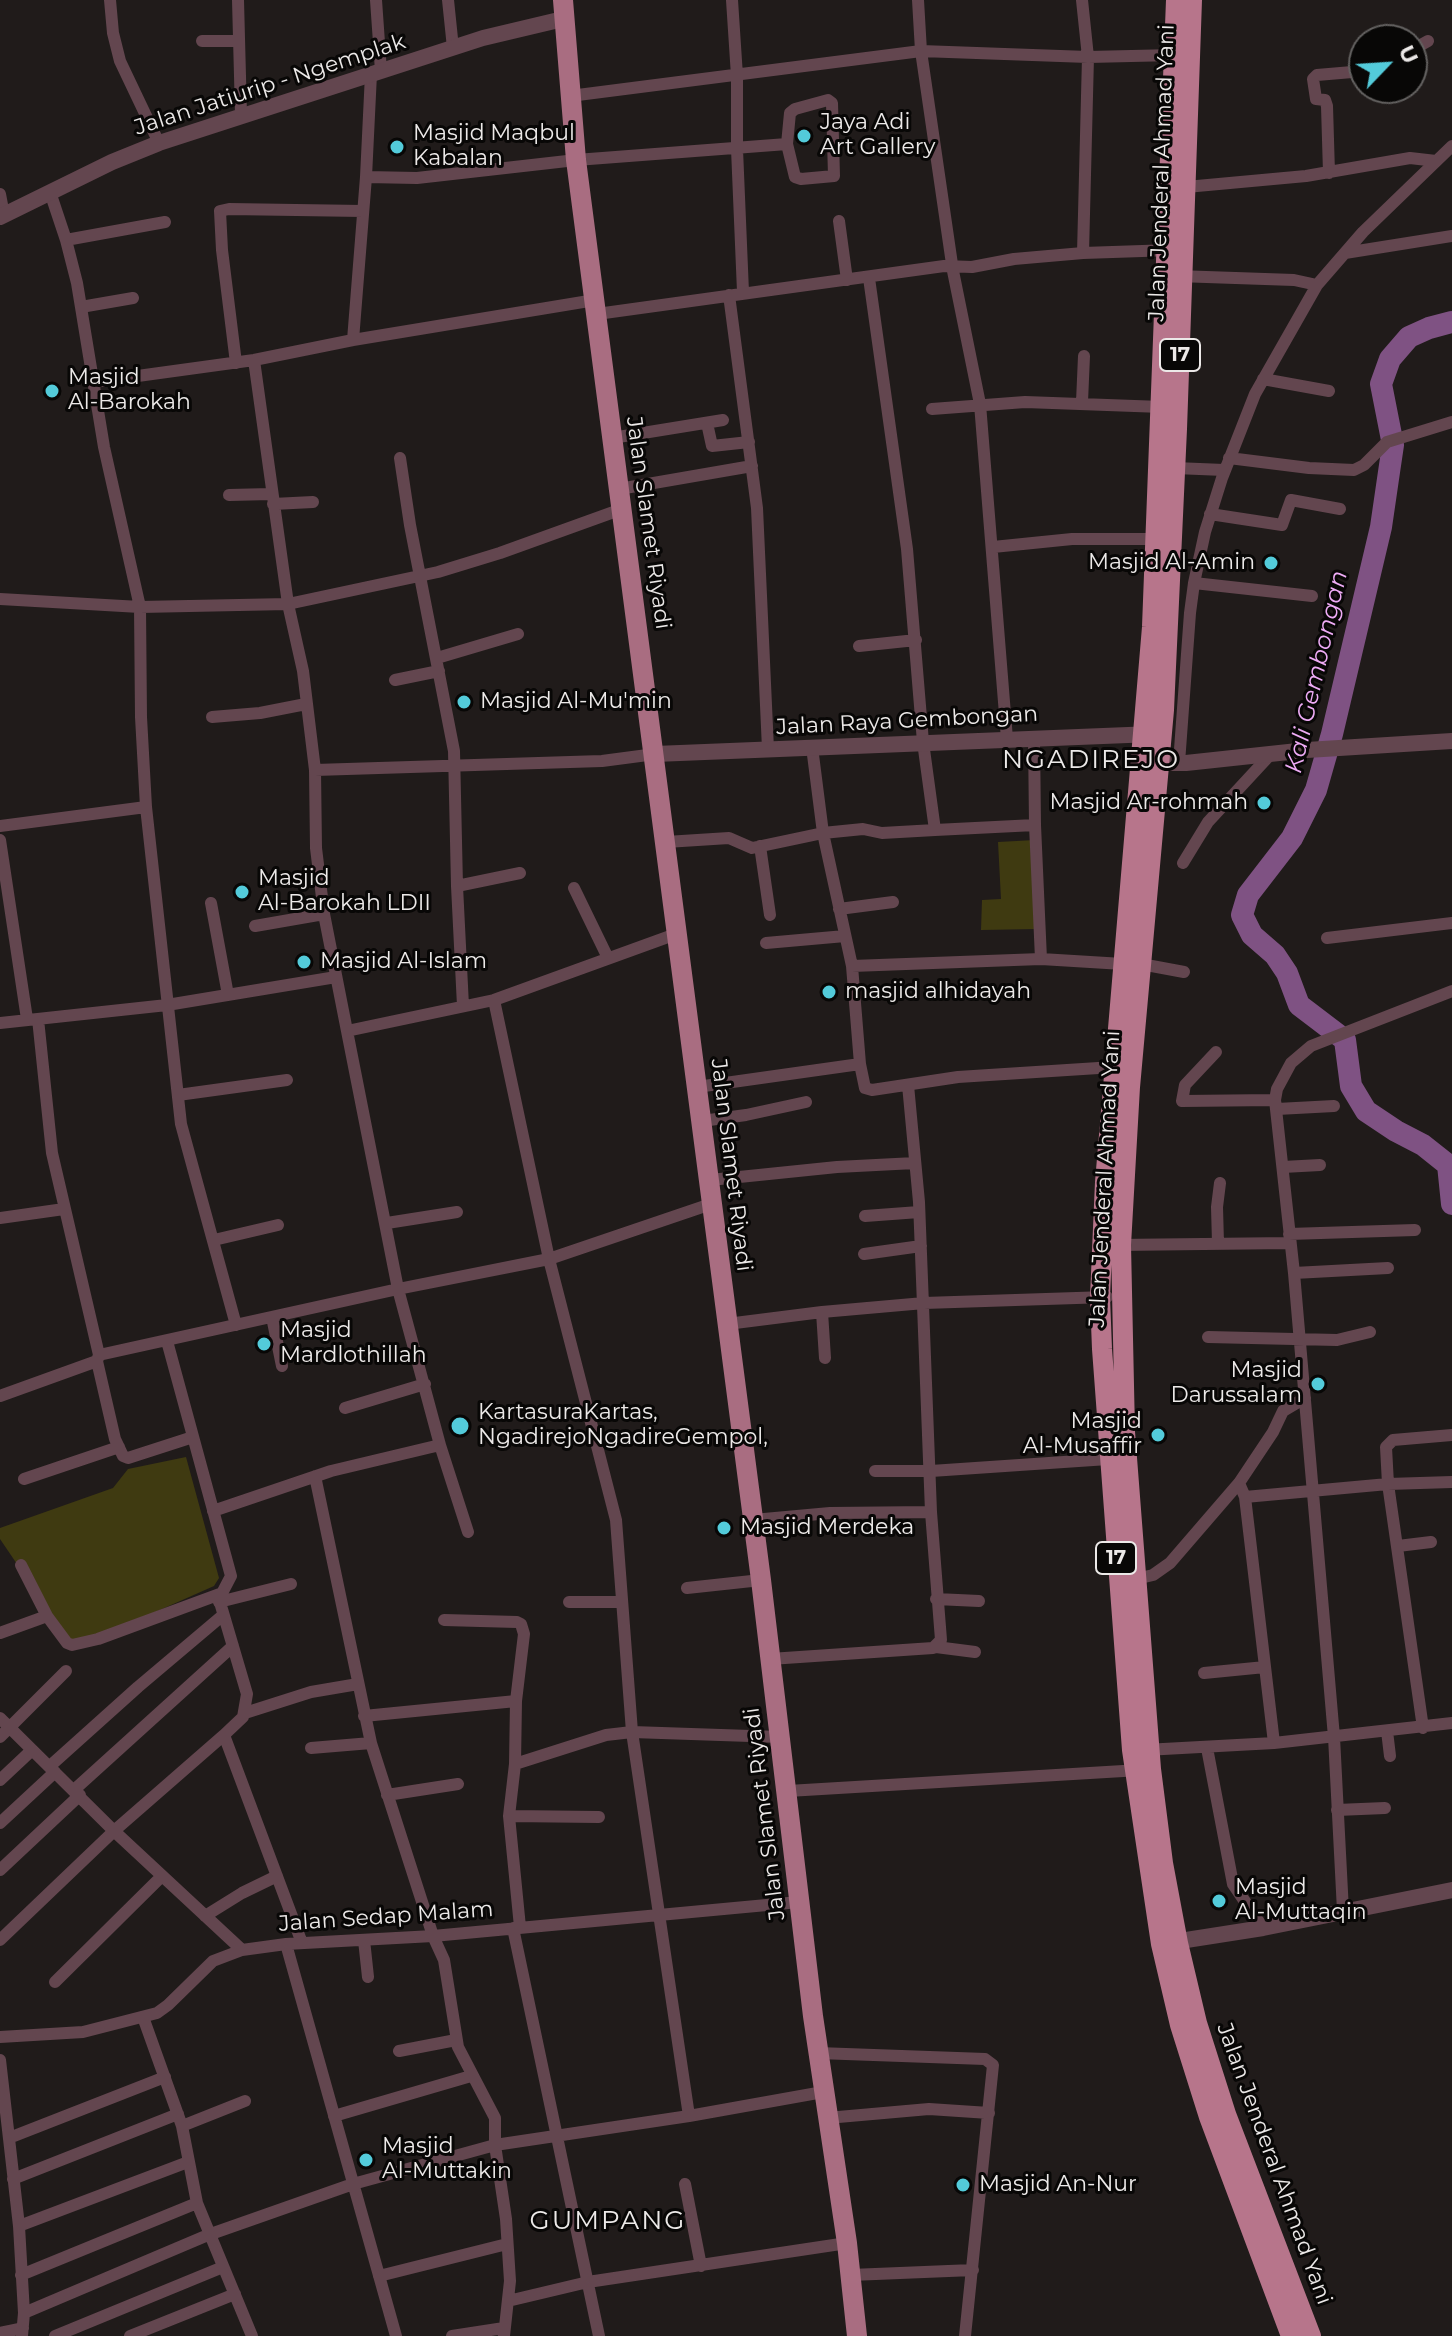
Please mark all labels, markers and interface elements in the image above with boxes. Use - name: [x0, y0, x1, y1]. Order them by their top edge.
- street label: Jalan Jenderal Ahmad Yani: [1144, 24, 1180, 322]
- north arrow: [1348, 24, 1428, 104]
- street label: Jalan Jatiurip - Ngemplak: [131, 29, 409, 141]
- text: U: [1392, 41, 1424, 68]
- place label: Jaya Adi Art Gallery: [820, 110, 935, 162]
- place label: Masjid Maqbul Kabalan: [413, 121, 575, 172]
- marker: Jaya Adi Art Gallery: [795, 127, 813, 145]
- marker: Masjid Maqbul Kabalan: [388, 138, 406, 156]
- road number: 17: [1160, 339, 1200, 371]
- place label: Masjid Al-Barokah: [68, 365, 191, 416]
- marker: Masjid Al-Barokah: [43, 382, 61, 400]
- street label: Jalan Slamet Riyadi: [620, 415, 676, 631]
- place label: Masjid Al-Amin: [1088, 550, 1255, 576]
- marker: Masjid Al-Amin: [1262, 554, 1280, 572]
- water label: Kali Gembongan: [1280, 568, 1354, 776]
- place label: Masjid Al-Mu'min: [480, 689, 672, 715]
- marker: Masjid Al-Mu'min: [455, 693, 473, 711]
- street label: Jalan Raya Gembongan: [775, 701, 1039, 741]
- district label: NGADIREJO: [1002, 744, 1180, 776]
- place label: Masjid Ar-rohmah: [1049, 790, 1248, 816]
- marker: Masjid Ar-rohmah: [1255, 794, 1273, 812]
- place label: Masjid Al-Barokah LDII: [258, 866, 431, 918]
- marker: Masjid Al-Barokah LDII: [233, 883, 251, 901]
- place label: Masjid Al-Islam: [320, 949, 487, 975]
- marker: Masjid Al-Islam: [295, 953, 313, 971]
- place label: masjid alhidayah: [845, 979, 1031, 1005]
- marker: masjid alhidayah: [820, 983, 838, 1001]
- street label: Jalan Jenderal Ahmad Yani: [1084, 1030, 1126, 1328]
- street label: Jalan Slamet Riyadi: [705, 1057, 757, 1273]
- place label: Masjid Mardlothillah: [280, 1318, 427, 1370]
- marker: Masjid Mardlothillah: [255, 1335, 273, 1353]
- place label: Masjid Darussalam: [1171, 1358, 1302, 1410]
- marker: Masjid Darussalam: [1309, 1375, 1327, 1393]
- place label: KartasuraKartas, NgadirejoNgadireGempol,: [478, 1400, 768, 1452]
- place label: Masjid Al-Musaffir: [1023, 1409, 1142, 1460]
- marker: KartasuraKartas, NgadirejoNgadireGempol,: [449, 1415, 471, 1437]
- marker: Masjid Al-Musaffir: [1149, 1426, 1167, 1444]
- place label: Masjid Merdeka: [740, 1515, 914, 1541]
- marker: Masjid Merdeka: [715, 1519, 733, 1537]
- road number: 17: [1096, 1542, 1136, 1574]
- street label: Jalan Slamet Riyadi: [739, 1706, 791, 1922]
- place label: Masjid Al-Muttaqin: [1235, 1875, 1367, 1926]
- marker: Masjid Al-Muttaqin: [1210, 1892, 1228, 1910]
- street label: Jalan Sedap Malam: [278, 1896, 494, 1938]
- street label: Jalan Jenderal Ahmad Yani: [1211, 2020, 1337, 2308]
- place label: Masjid Al-Muttakin: [382, 2134, 512, 2186]
- marker: Masjid Al-Muttakin: [357, 2151, 375, 2169]
- place label: Masjid An-Nur: [979, 2172, 1137, 2198]
- marker: Masjid An-Nur: [954, 2176, 972, 2194]
- district label: GUMPANG: [530, 2205, 686, 2237]

